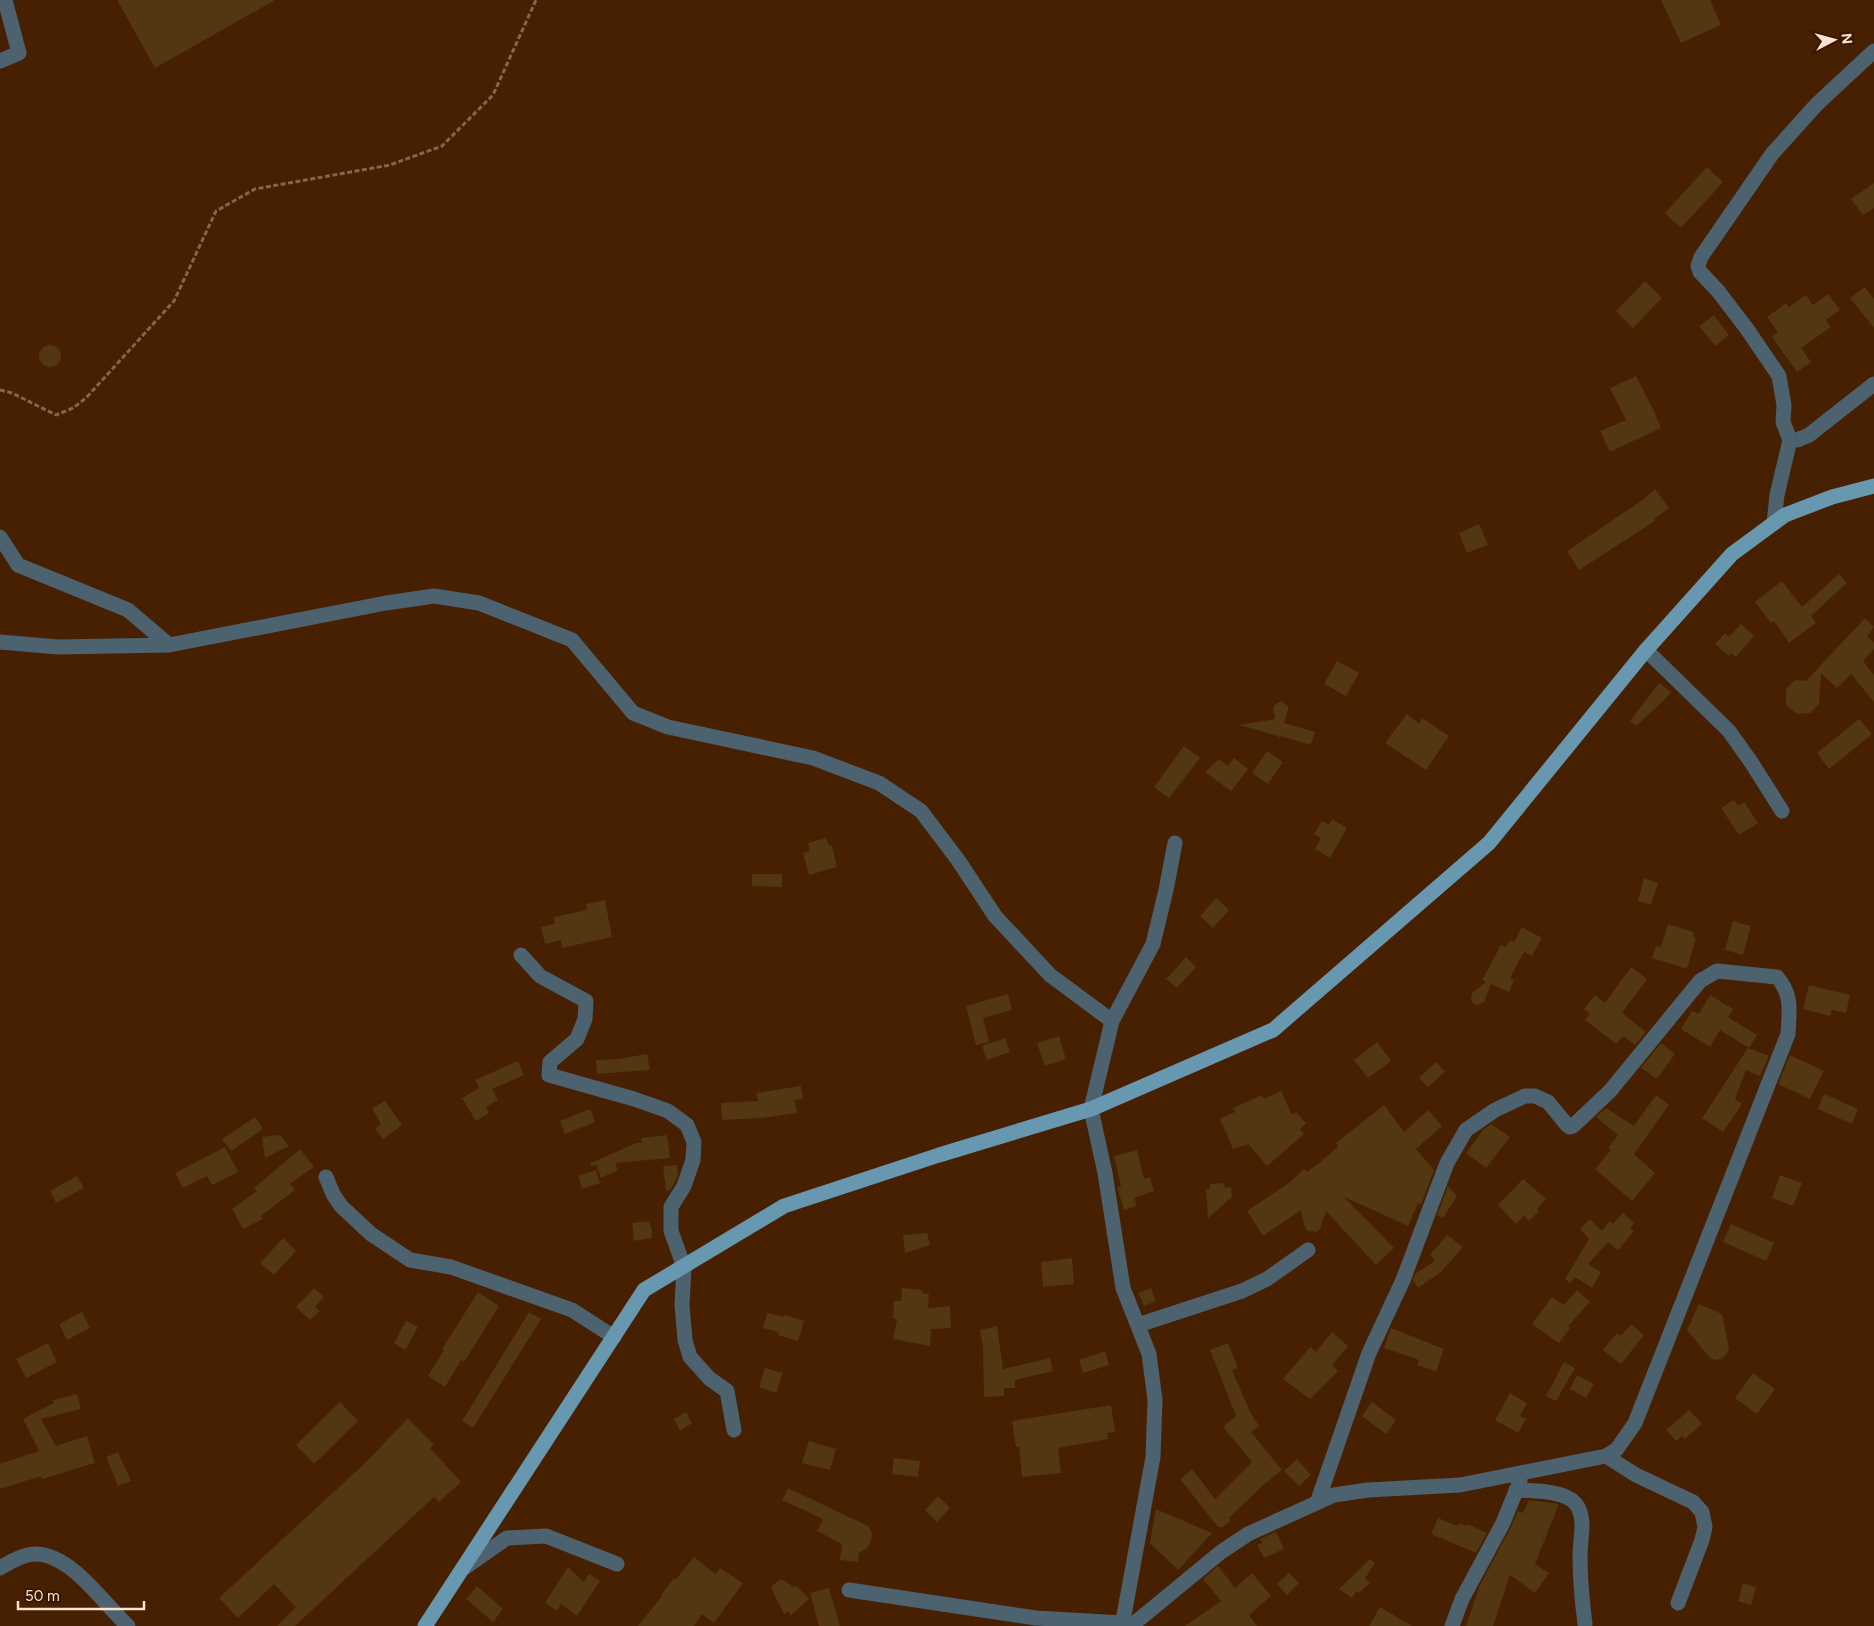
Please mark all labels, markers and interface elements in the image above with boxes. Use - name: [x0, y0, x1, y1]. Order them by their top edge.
- north arrow: [1809, 15, 1859, 65]
- text: N: [1837, 32, 1855, 45]
- scale bar: [18, 1578, 144, 1610]
- text: 50 m: [25, 1587, 60, 1605]

